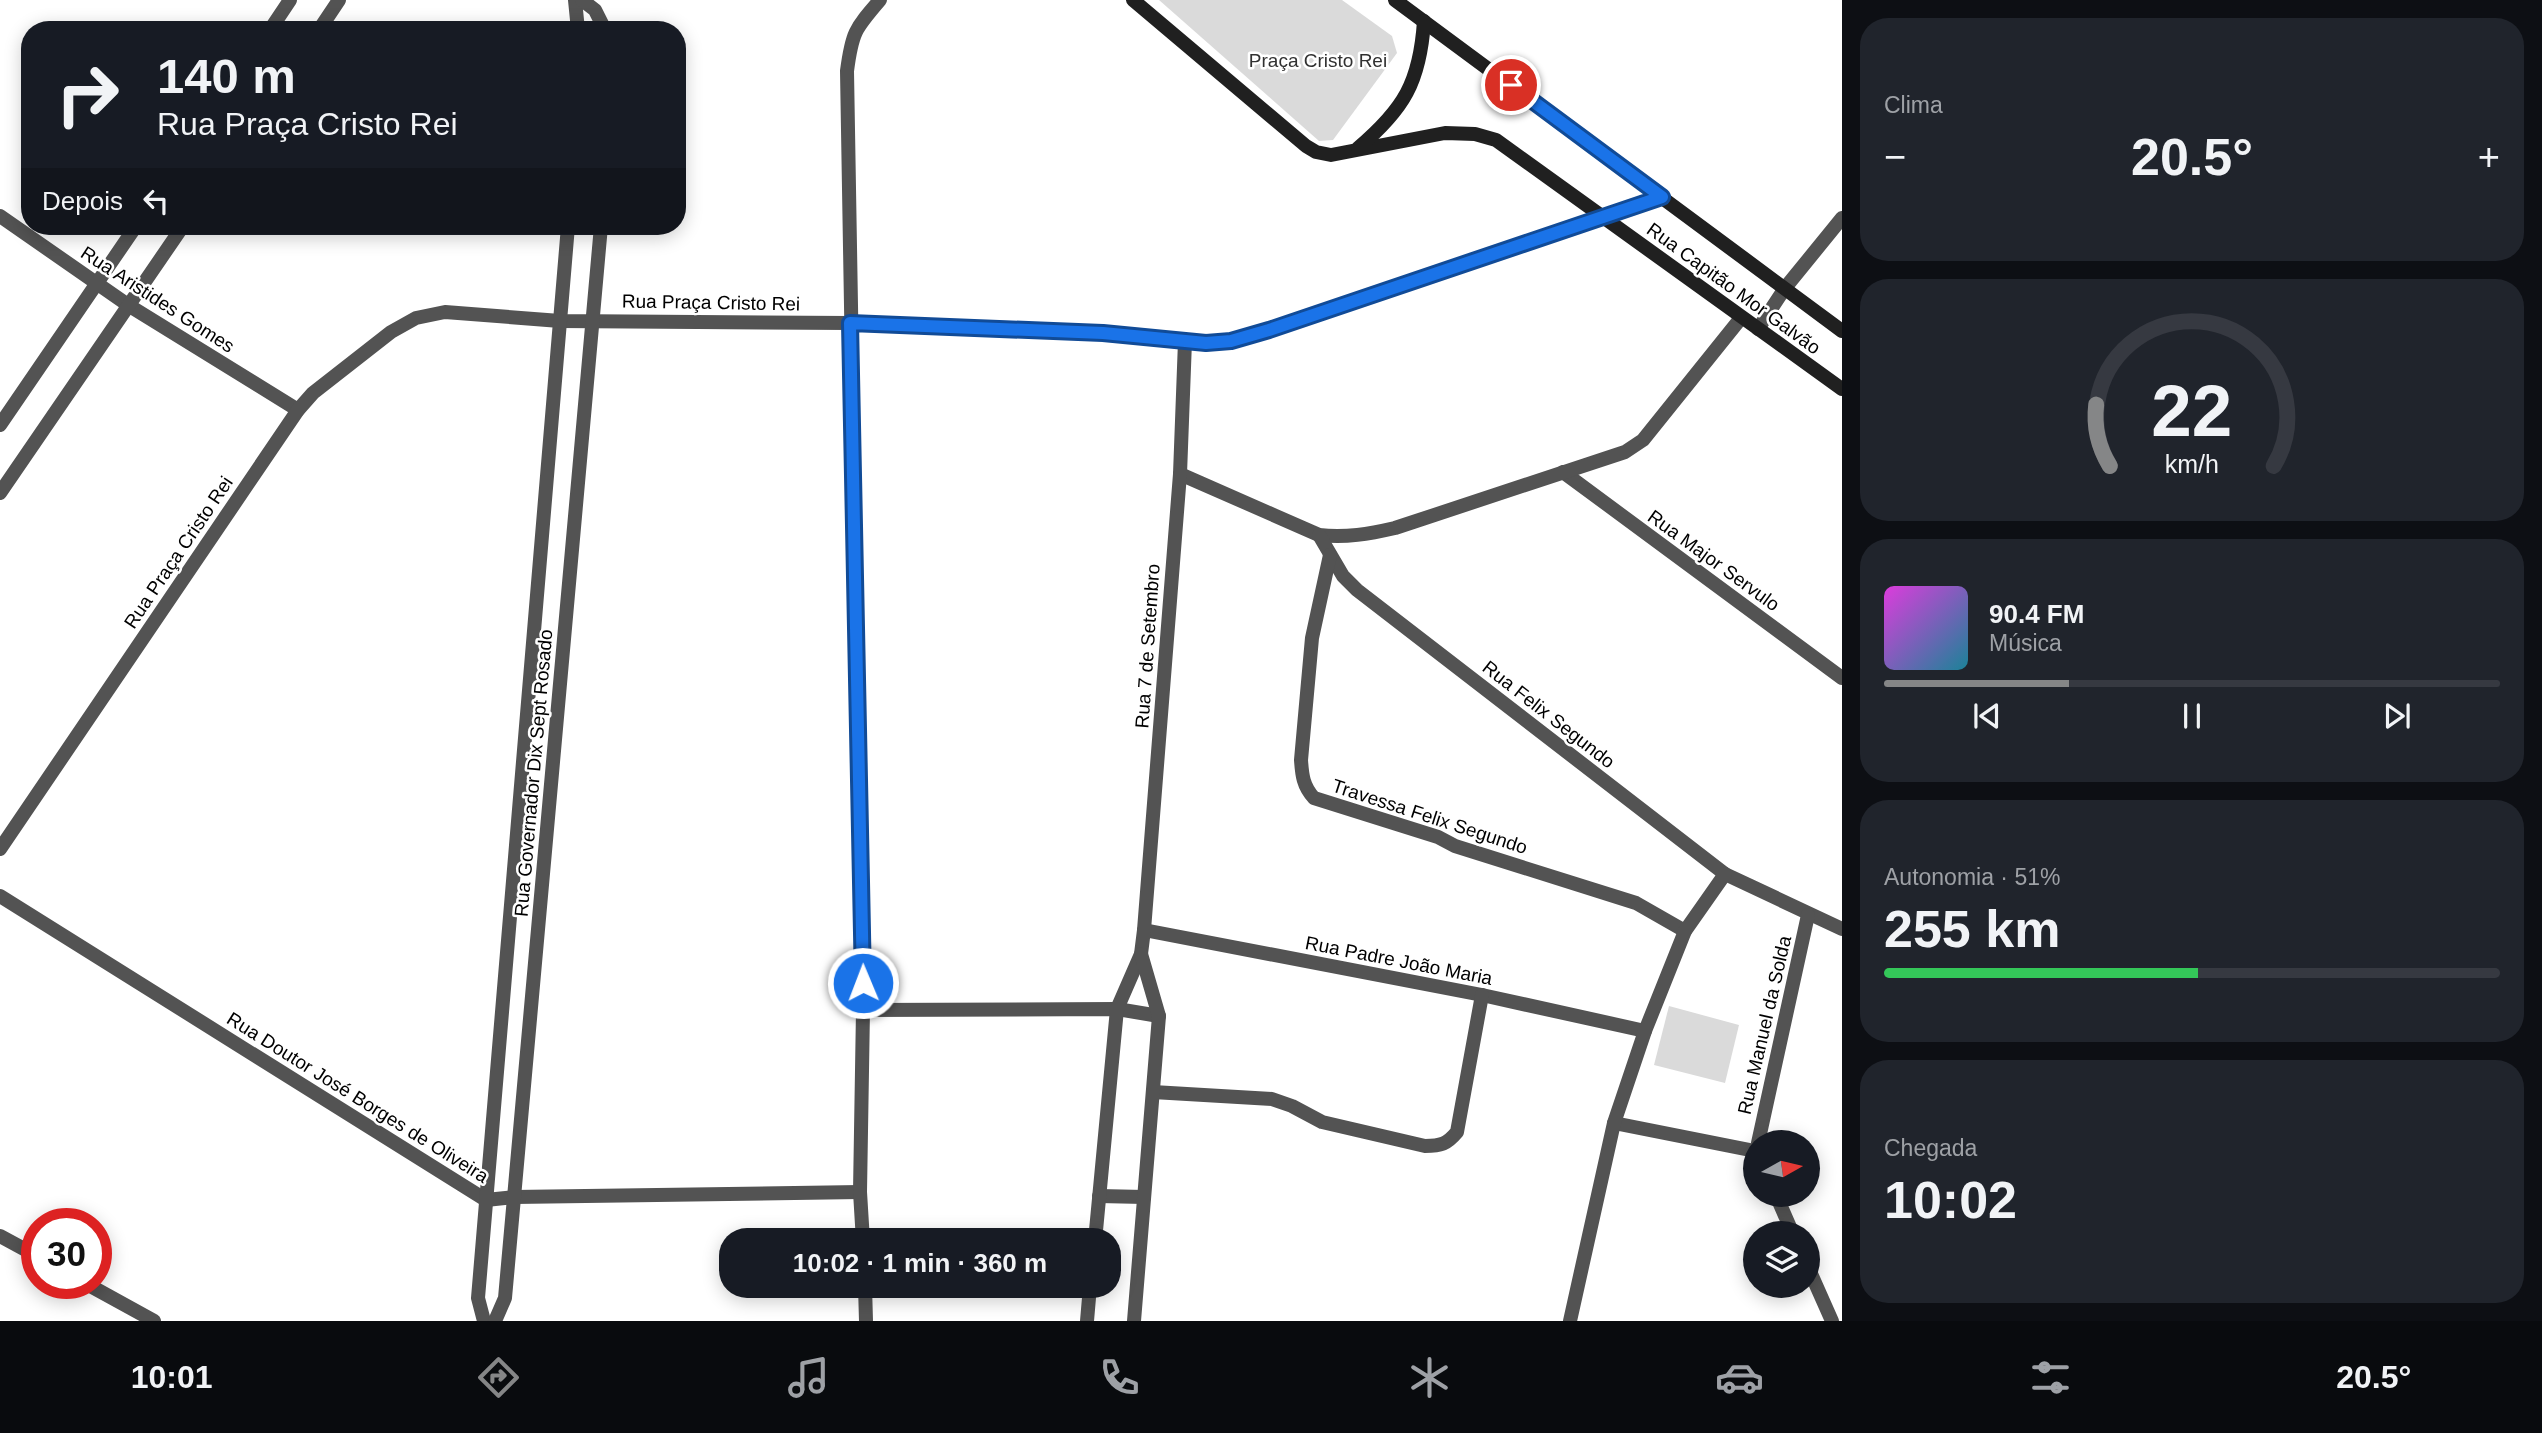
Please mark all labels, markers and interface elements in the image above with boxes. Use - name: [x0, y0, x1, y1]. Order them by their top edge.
- icon: right: [42, 49, 133, 140]
- text: 140 m: [157, 49, 296, 103]
- park label: Praça Cristo Rei: [1249, 50, 1387, 71]
- pin: [1481, 55, 1541, 115]
- icon: arrive: [1492, 66, 1530, 104]
- text: Clima: [1884, 92, 1943, 118]
- text: Rua Praça Cristo Rei: [157, 106, 458, 142]
- text: 20.5°: [2131, 128, 2253, 186]
- text: −: [1884, 136, 1906, 178]
- text: +: [2478, 136, 2500, 178]
- icon: left: [137, 182, 175, 220]
- text: Depois: [42, 186, 123, 216]
- street label: Rua Capitão Mor Galvão: [1643, 218, 1824, 358]
- street label: Rua Aristides Gomes: [77, 242, 238, 357]
- street label: Rua Praça Cristo Rei: [622, 290, 800, 315]
- text: 22: [2152, 370, 2232, 451]
- text: km/h: [2165, 450, 2219, 478]
- street label: Rua Praça Cristo Rei: [120, 472, 237, 632]
- street label: Rua Major Servulo: [1644, 506, 1784, 615]
- street label: Rua 7 de Setembro: [1131, 563, 1164, 729]
- text: 90.4 FM: [1989, 599, 2084, 629]
- street label: Rua Governador Dix Sept Rosado: [510, 629, 557, 918]
- text: Música: [1989, 630, 2062, 656]
- street label: Rua Felix Segundo: [1479, 656, 1619, 772]
- icon: previous: [1968, 697, 2006, 735]
- icon: pause: [2173, 697, 2211, 735]
- icon: next: [2378, 697, 2416, 735]
- street label: Travessa Felix Segundo: [1330, 775, 1530, 858]
- text: Autonomia · 51%: [1884, 864, 2060, 890]
- text: 255 km: [1884, 900, 2060, 958]
- street label: Rua Padre João Maria: [1304, 932, 1495, 989]
- street label: Rua Manuel da Solda: [1734, 933, 1795, 1117]
- position arrow: [826, 946, 900, 1020]
- street label: Rua Doutor José Borges de Oliveira: [223, 1008, 493, 1187]
- north arrow: [1743, 1130, 1820, 1208]
- map controls: [1743, 1130, 1820, 1298]
- text: Chegada: [1884, 1135, 1977, 1161]
- text: 10:02: [1884, 1171, 2017, 1229]
- speed limit sign: 30: [21, 1208, 112, 1299]
- button: layers: [1743, 1221, 1820, 1298]
- text: 10:02 · 1 min · 360 m: [793, 1248, 1047, 1278]
- icon: directions: [474, 1353, 523, 1402]
- icon: music: [784, 1353, 833, 1402]
- icon: phone: [1095, 1353, 1144, 1402]
- icon: climate: [1405, 1353, 1454, 1402]
- icon: car: [1715, 1353, 1764, 1402]
- icon: filters: [2026, 1353, 2075, 1402]
- text: 10:01: [131, 1359, 213, 1395]
- text: 20.5°: [2336, 1359, 2411, 1395]

